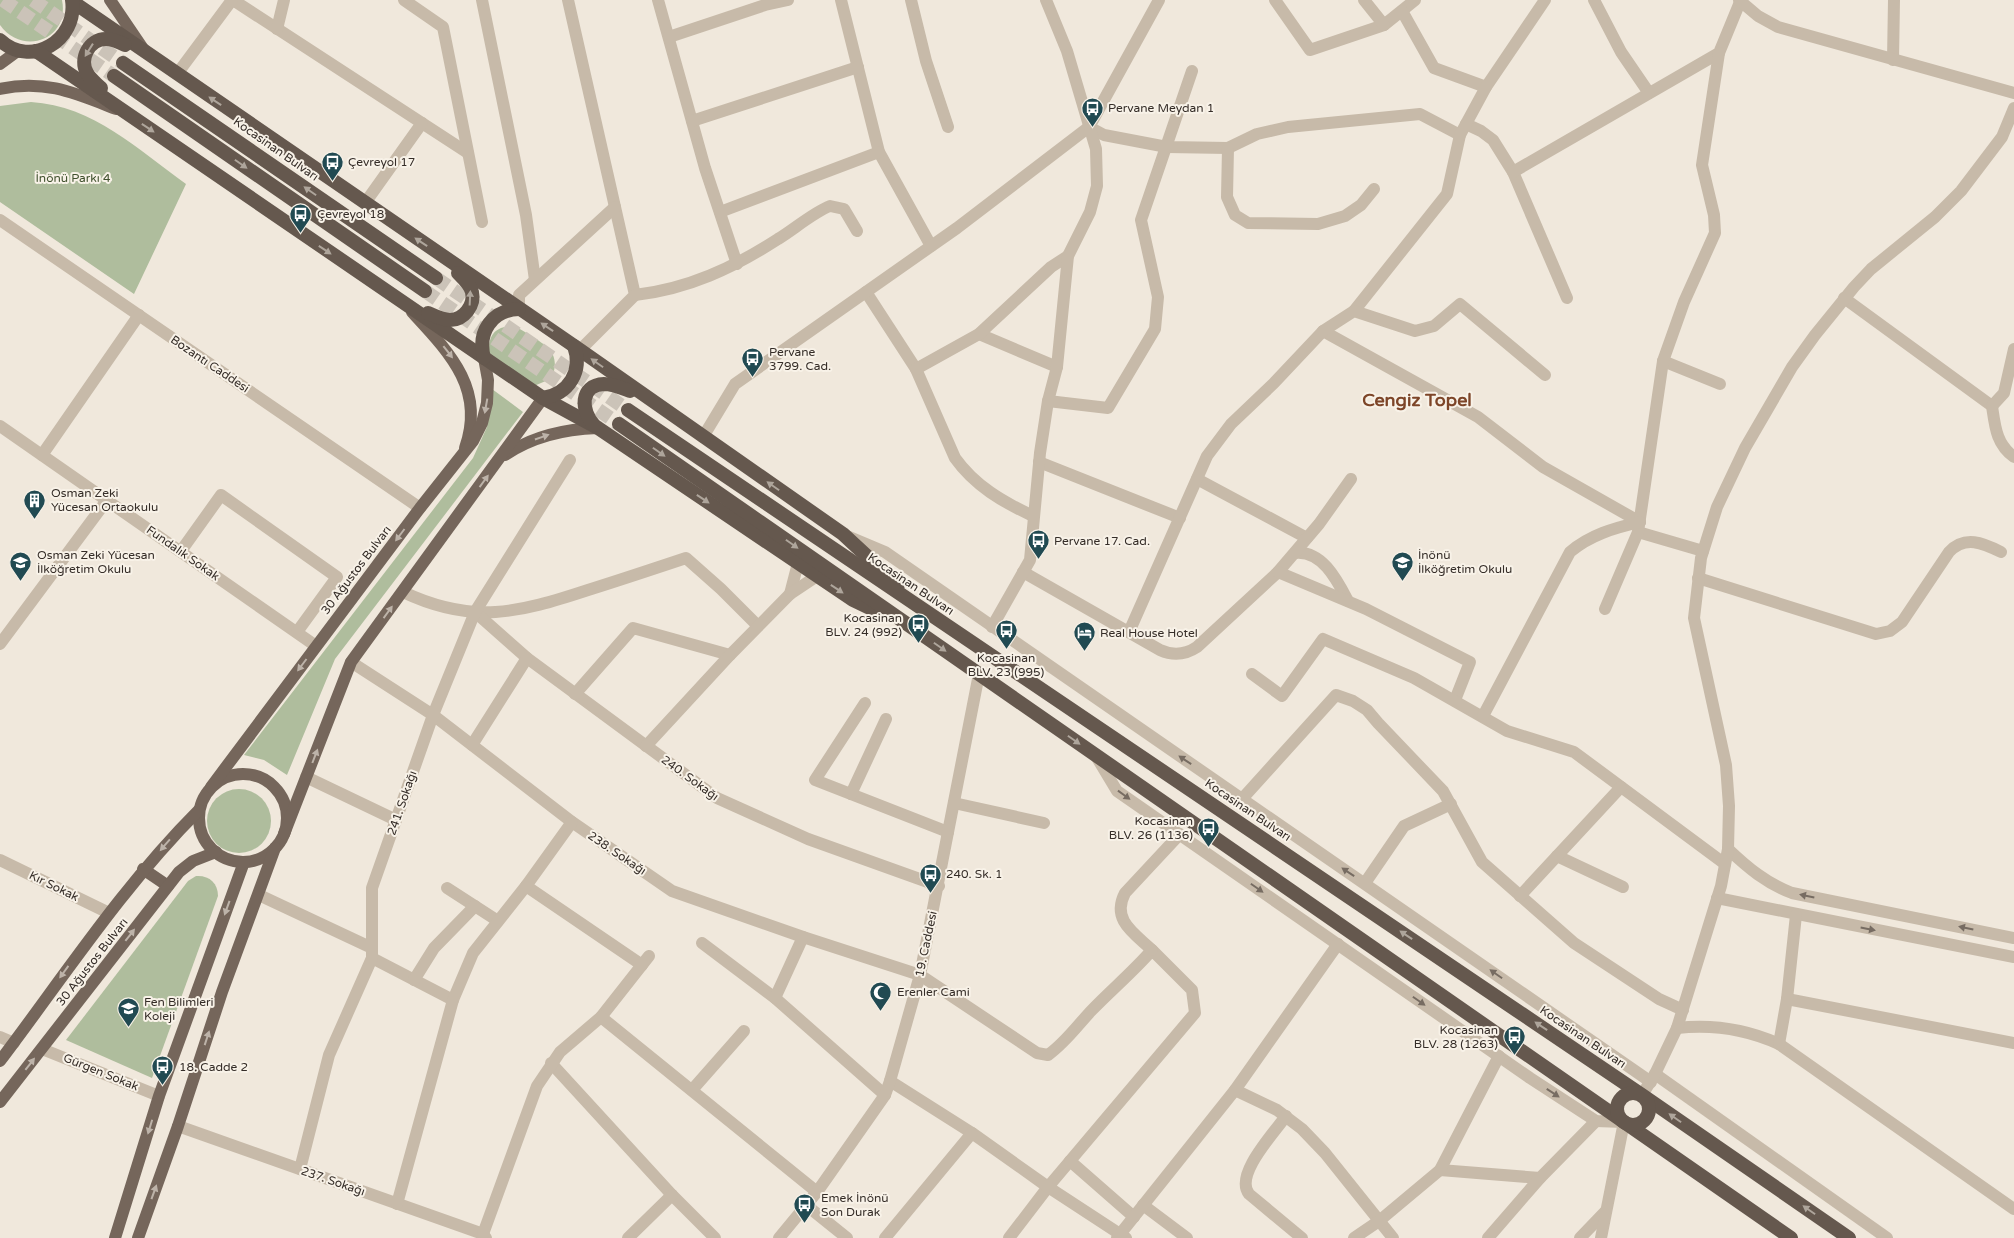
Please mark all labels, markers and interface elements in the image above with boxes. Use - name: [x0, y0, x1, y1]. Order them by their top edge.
- one-way arrow: [84, 43, 93, 57]
- one-way arrow: [208, 96, 222, 105]
- bus stop icon: Pervane Meydan 1: [1080, 96, 1104, 127]
- place label: Pervane Meydan 1: [1108, 101, 1214, 115]
- street label: Kocasinan Bulvarı: [231, 114, 321, 184]
- one-way arrow: [141, 123, 155, 133]
- bus stop icon: Çevreyol 17: [320, 150, 344, 181]
- place label: Çevreyol 17: [348, 155, 415, 169]
- one-way arrow: [234, 159, 247, 169]
- park label: İnönü Parkı 4: [36, 171, 111, 185]
- one-way arrow: [303, 186, 316, 196]
- bus stop icon: Çevreyol 18: [289, 202, 313, 233]
- place label: Çevreyol 18: [317, 207, 384, 221]
- one-way arrow: [415, 237, 428, 247]
- one-way arrow: [319, 245, 332, 255]
- one-way arrow: [467, 290, 475, 306]
- one-way arrow: [540, 322, 553, 332]
- street label: Bozantı Caddesi: [168, 333, 252, 396]
- one-way arrow: [443, 345, 454, 358]
- place label: Pervane 3799. Cad.: [769, 345, 831, 373]
- bus stop icon: Pervane 3799. Cad.: [741, 347, 765, 378]
- one-way arrow: [591, 358, 604, 368]
- district label: Cengiz Topel: [1362, 389, 1472, 411]
- one-way arrow: [482, 398, 490, 414]
- one-way arrow: [535, 433, 550, 441]
- one-way arrow: [652, 447, 666, 457]
- one-way arrow: [479, 474, 489, 488]
- one-way arrow: [767, 481, 780, 491]
- place label: Osman Zeki Yücesan Ortaokulu: [51, 486, 158, 514]
- building icon: Osman Zeki Yücesan Ortaokulu: [23, 488, 47, 519]
- one-way arrow: [696, 494, 709, 503]
- street label: Fundalık Sokak: [144, 523, 223, 584]
- street label: 30 Ağustos Bulvarı: [318, 523, 394, 617]
- one-way arrow: [395, 528, 405, 542]
- bus stop icon: Pervane 17. Cad.: [1026, 529, 1050, 560]
- place label: Pervane 17. Cad.: [1054, 534, 1150, 548]
- one-way arrow: [786, 539, 799, 549]
- place label: Osman Zeki Yücesan İlköğretim Okulu: [37, 548, 155, 576]
- place label: İnönü İlköğretim Okulu: [1418, 548, 1512, 576]
- school or university icon: Osman Zeki Yücesan İlköğretim Okulu: [9, 550, 33, 581]
- street label: Kocasinan Bulvarı: [865, 550, 957, 618]
- school or university icon: İnönü İlköğretim Okulu: [1390, 550, 1414, 581]
- one-way arrow: [831, 584, 844, 594]
- one-way arrow: [383, 605, 393, 619]
- place label: Kocasinan BLV. 24 (992): [825, 611, 902, 639]
- bus stop icon: Kocasinan BLV. 24 (992): [906, 613, 930, 644]
- bus stop icon: Kocasinan BLV. 23 (995): [994, 619, 1018, 650]
- hotel icon: Real House Hotel: [1072, 621, 1096, 652]
- place label: Real House Hotel: [1100, 626, 1198, 640]
- one-way arrow: [933, 642, 947, 652]
- place label: Kocasinan BLV. 23 (995): [968, 651, 1045, 679]
- one-way arrow: [297, 658, 308, 671]
- one-way arrow: [1067, 735, 1080, 745]
- one-way arrow: [311, 749, 319, 763]
- street label: 240. Sokağı: [659, 753, 721, 803]
- one-way arrow: [1178, 755, 1192, 765]
- street label: 241. Sokağı: [384, 769, 420, 837]
- street label: Kocasinan Bulvarı: [1202, 776, 1294, 844]
- one-way arrow: [1117, 790, 1130, 800]
- place label: Kocasinan BLV. 26 (1136): [1109, 814, 1193, 842]
- bus stop icon: Kocasinan BLV. 26 (1136): [1197, 816, 1221, 847]
- street label: 238. Sokağı: [585, 828, 649, 878]
- one-way arrow: [159, 838, 171, 850]
- bus stop icon: 240. Sk. 1: [918, 862, 942, 893]
- place label: 240. Sk. 1: [946, 867, 1002, 881]
- one-way arrow: [1341, 867, 1355, 877]
- street label: Kır Sokak: [27, 868, 81, 904]
- one-way arrow: [1250, 883, 1264, 893]
- one-way arrow: [1799, 892, 1814, 900]
- one-way arrow: [223, 900, 230, 915]
- street label: 19. Caddesi: [912, 910, 940, 978]
- street label: 30 Ağustos Bulvarı: [53, 915, 131, 1009]
- one-way arrow: [1958, 923, 1974, 931]
- one-way arrow: [1860, 926, 1876, 934]
- one-way arrow: [124, 929, 135, 942]
- one-way arrow: [1399, 930, 1413, 940]
- one-way arrow: [59, 965, 70, 978]
- one-way arrow: [1489, 969, 1503, 979]
- mosque icon: Erenler Cami: [869, 980, 893, 1011]
- place label: Erenler Cami: [897, 985, 970, 999]
- place label: Fen Bilimleri Koleji: [144, 995, 214, 1023]
- one-way arrow: [1412, 996, 1426, 1006]
- school or university icon: Fen Bilimleri Koleji: [116, 997, 140, 1028]
- street label: Kocasinan Bulvarı: [1537, 1003, 1629, 1071]
- one-way arrow: [1534, 1022, 1547, 1031]
- place label: Kocasinan BLV. 28 (1263): [1414, 1023, 1498, 1051]
- bus stop icon: Kocasinan BLV. 28 (1263): [1502, 1025, 1526, 1056]
- one-way arrow: [203, 1031, 211, 1046]
- street label: Gürgen Sokak: [61, 1051, 141, 1094]
- bus stop icon: 18. Cadde 2: [151, 1055, 175, 1086]
- one-way arrow: [25, 1057, 35, 1071]
- place label: 18. Cadde 2: [179, 1060, 248, 1074]
- one-way arrow: [1546, 1088, 1560, 1097]
- one-way arrow: [1668, 1113, 1682, 1123]
- one-way arrow: [146, 1119, 153, 1134]
- street label: 237. Sokağı: [299, 1164, 367, 1198]
- one-way arrow: [150, 1184, 158, 1199]
- place label: Emek İnönü Son Durak: [821, 1191, 889, 1219]
- bus stop icon: Emek İnönü Son Durak: [793, 1193, 817, 1224]
- one-way arrow: [1802, 1205, 1815, 1215]

